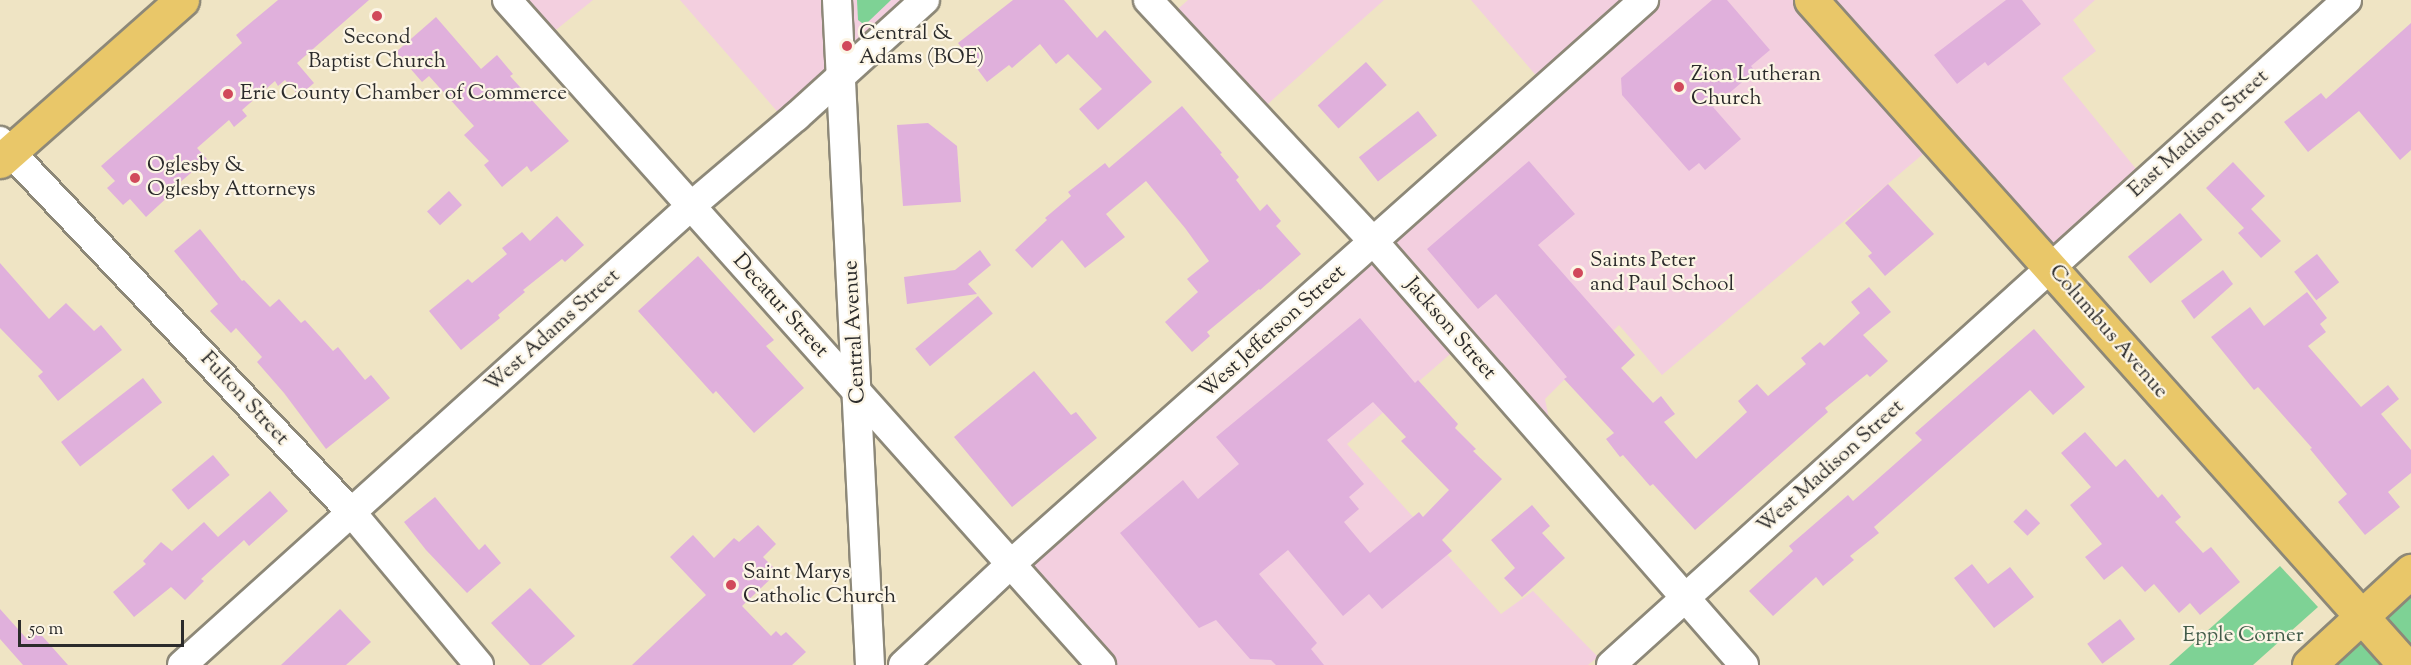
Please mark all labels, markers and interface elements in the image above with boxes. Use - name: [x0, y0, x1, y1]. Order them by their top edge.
- marker: Second Baptist Church: [370, 9, 384, 23]
- place label: Central & Adams (BOE): [859, 21, 984, 71]
- place label: Second Baptist Church: [308, 25, 446, 75]
- marker: Central & Adams (BOE): [840, 39, 854, 53]
- place label: Zion Lutheran Church: [1691, 62, 1821, 112]
- street label: East Madison Street: [2124, 65, 2274, 203]
- marker: Zion Lutheran Church: [1672, 80, 1686, 94]
- place label: Erie County Chamber of Commerce: [240, 81, 567, 107]
- marker: Erie County Chamber of Commerce: [221, 87, 235, 101]
- place label: Oglesby & Oglesby Attorneys: [147, 153, 315, 203]
- marker: Oglesby & Oglesby Attorneys: [128, 171, 142, 185]
- place label: Saints Peter and Paul School: [1590, 248, 1734, 298]
- street label: Decatur Street: [727, 249, 833, 363]
- street label: Central Avenue: [839, 260, 871, 404]
- street label: West Jefferson Street: [1195, 260, 1351, 404]
- street label: Columbus Avenue: [2043, 260, 2173, 404]
- street label: West Adams Street: [480, 264, 626, 398]
- marker: Saints Peter and Paul School: [1571, 266, 1585, 280]
- street label: Jackson Street: [1399, 273, 1501, 385]
- street label: Fulton Street: [194, 347, 294, 451]
- street label: West Madison Street: [1753, 395, 1909, 539]
- place label: Saint Marys Catholic Church: [743, 560, 896, 610]
- marker: Saint Marys Catholic Church: [724, 578, 738, 592]
- scale bar: [21, 608, 188, 646]
- text: 50 m: [29, 617, 63, 643]
- park label: Epple Corner: [2182, 623, 2304, 649]

